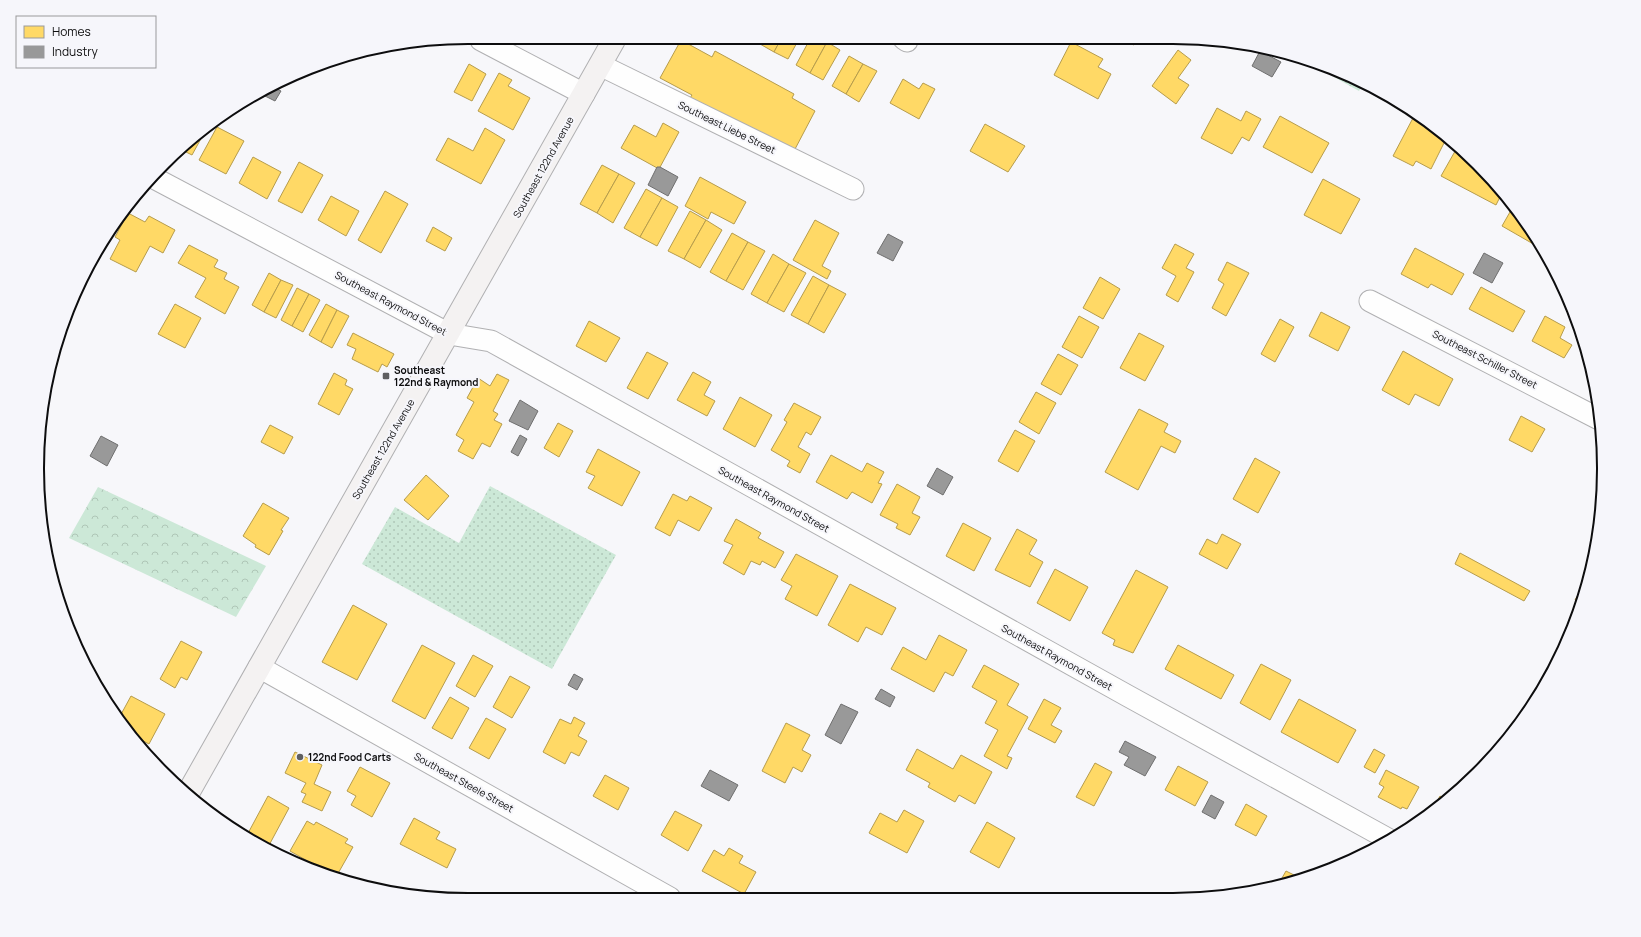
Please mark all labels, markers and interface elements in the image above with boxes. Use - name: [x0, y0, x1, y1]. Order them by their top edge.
- legend: [16, 16, 156, 68]
- text: Homes: [52, 23, 91, 40]
- text: Industry: [52, 43, 98, 60]
- street label: Southeast Liebe Street: [676, 97, 778, 157]
- street label: Southeast 122nd Avenue: [509, 114, 577, 220]
- street label: Southeast Raymond Street: [333, 267, 449, 339]
- street label: Southeast Schiller Street: [1430, 326, 1540, 392]
- place label: Southeast 122nd & Raymond: [394, 363, 478, 389]
- marker: Southeast 122nd & Raymond: [381, 371, 391, 381]
- street label: Southeast 122nd Avenue: [348, 396, 418, 502]
- street label: Southeast Raymond Street: [716, 463, 832, 535]
- street label: Southeast Raymond Street: [999, 621, 1115, 693]
- street label: Southeast Steele Street: [412, 749, 516, 815]
- place label: 122nd Food Carts: [308, 750, 392, 764]
- marker: 122nd Food Carts: [295, 752, 305, 762]

